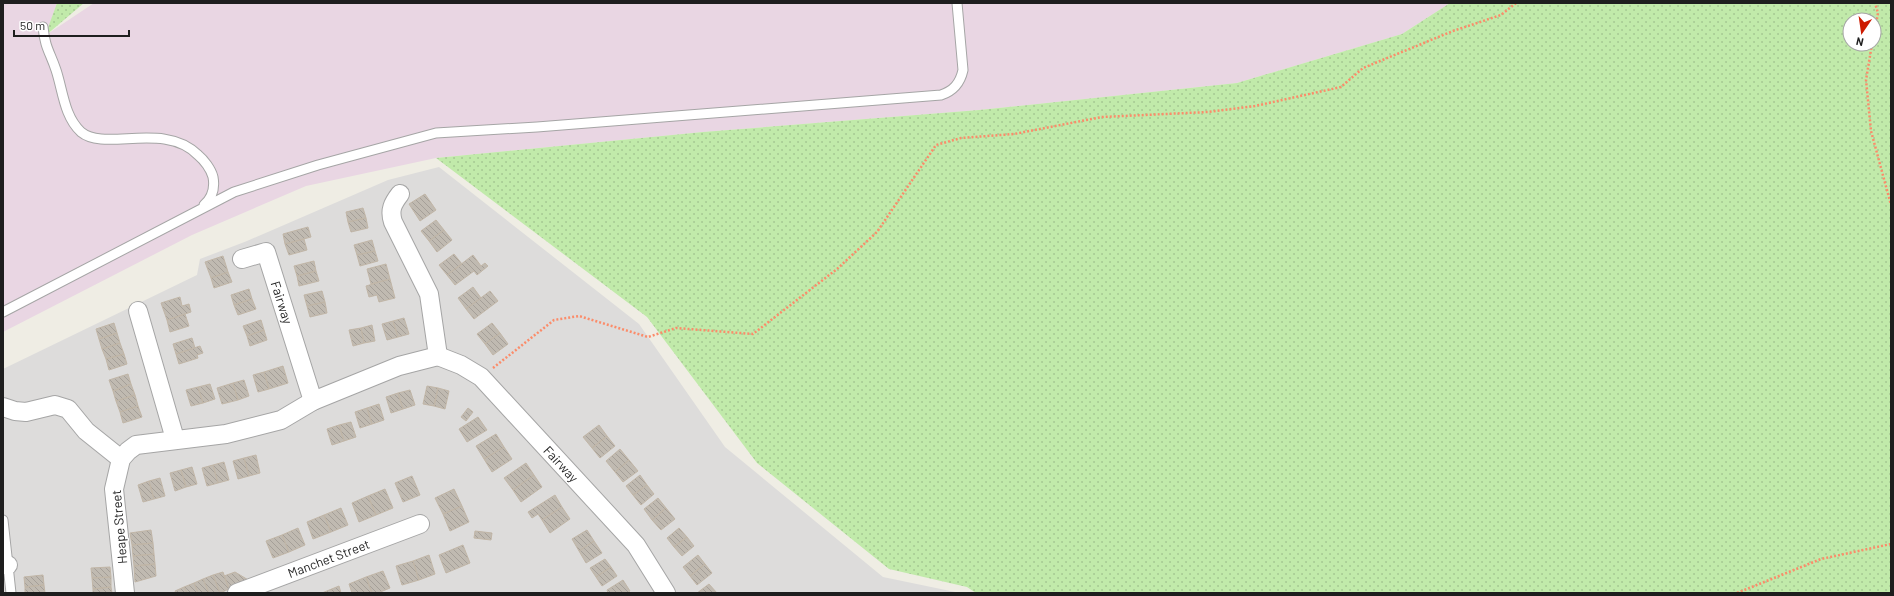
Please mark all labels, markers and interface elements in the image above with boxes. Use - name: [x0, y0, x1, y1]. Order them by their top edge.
- scale bar: [14, 12, 129, 38]
- north arrow: [1842, 12, 1882, 52]
- text: 50 m: [20, 18, 45, 32]
- text: N: [1855, 35, 1865, 49]
- street label: Fairway: [268, 279, 296, 326]
- street label: Fairway: [540, 442, 582, 485]
- street label: Heape Street: [108, 489, 130, 565]
- street label: Manchet Street: [286, 536, 372, 581]

